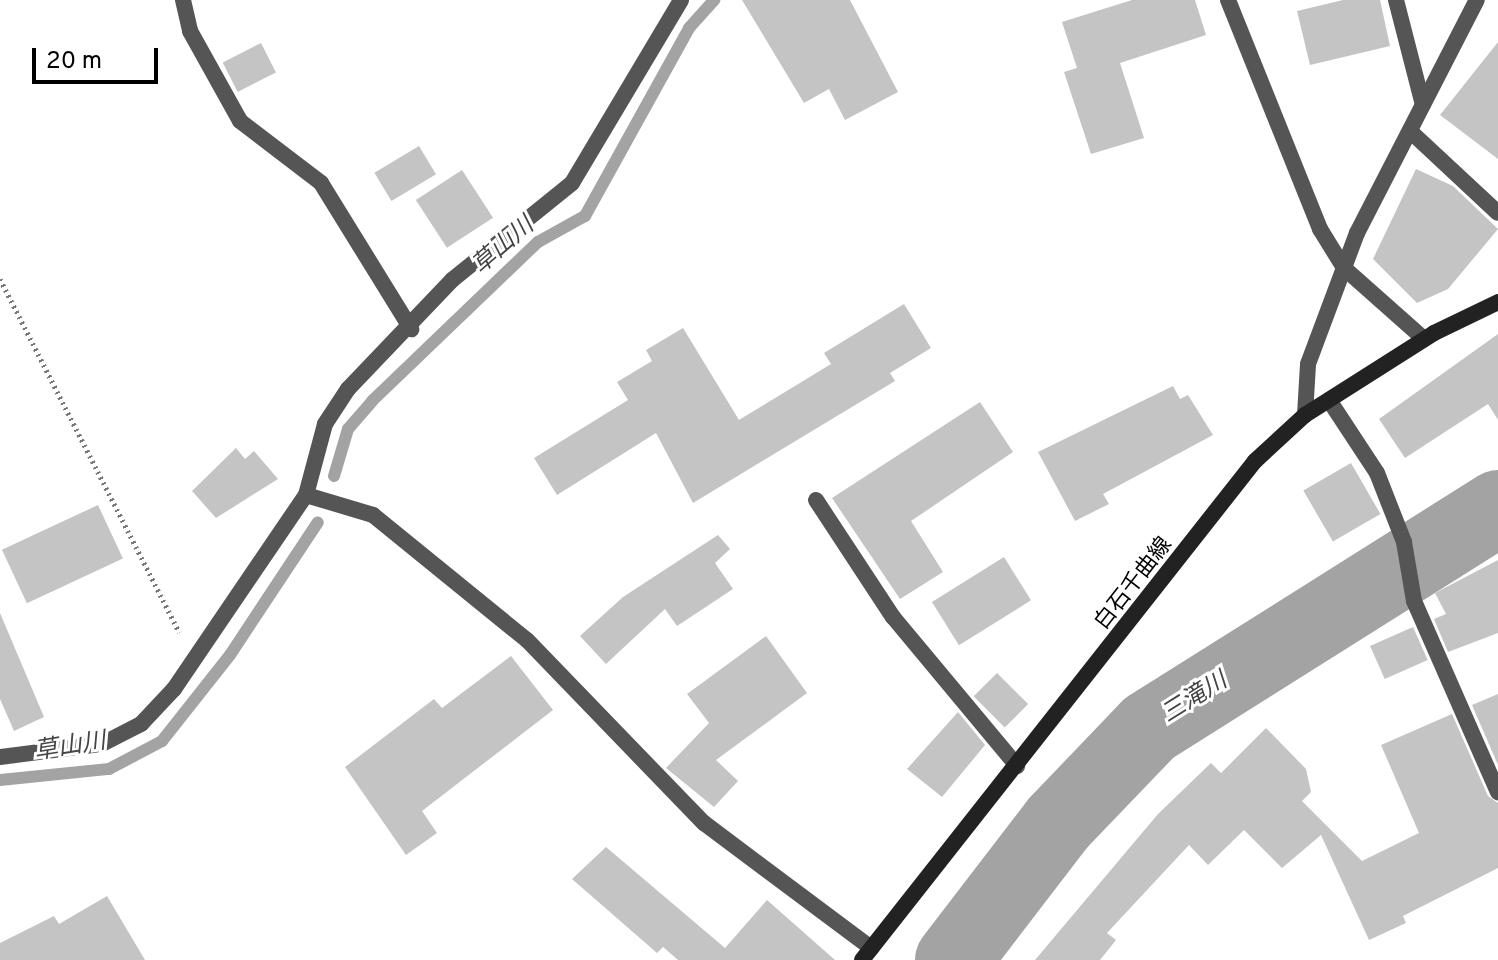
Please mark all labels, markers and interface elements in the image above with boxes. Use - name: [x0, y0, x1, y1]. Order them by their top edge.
- scale bar: [36, 32, 162, 82]
- text: 20 m: [46, 47, 102, 77]
- water label: 草山川: [467, 213, 541, 281]
- street label: 白石千曲線: [1090, 533, 1178, 635]
- water label: 三滝川: [1157, 668, 1233, 730]
- water label: 草山川: [32, 728, 108, 768]

